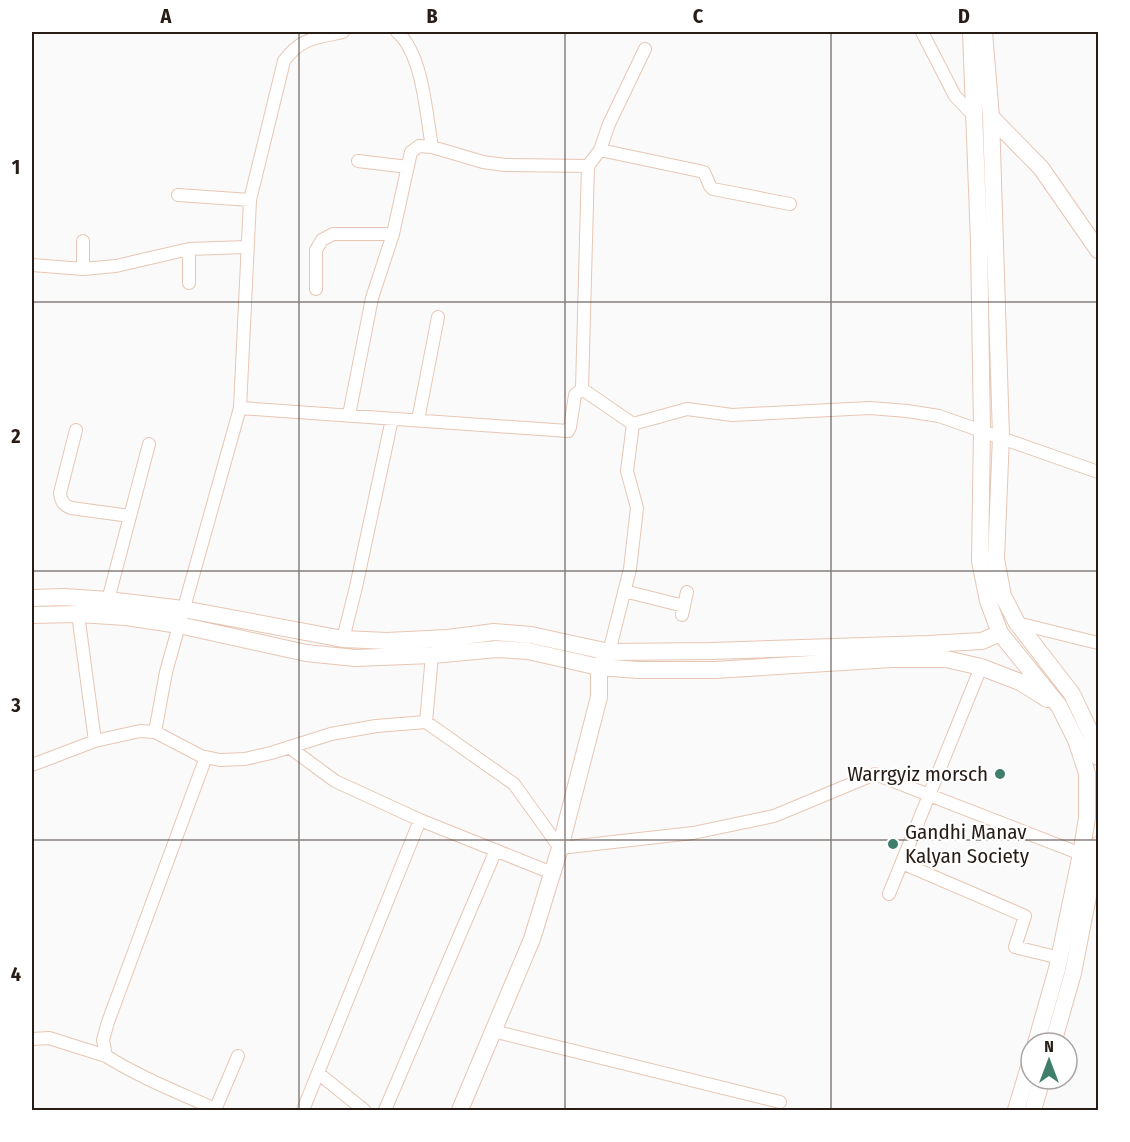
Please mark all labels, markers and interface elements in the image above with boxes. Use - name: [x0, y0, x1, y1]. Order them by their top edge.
- text: A: [160, 4, 173, 28]
- text: B: [426, 4, 438, 28]
- text: C: [693, 4, 704, 28]
- text: D: [958, 4, 970, 28]
- text: 1: [12, 155, 20, 179]
- text: 2: [10, 424, 21, 448]
- text: 3: [10, 693, 21, 717]
- place label: Warrgyiz morsch: [847, 761, 988, 787]
- marker: Warrgyiz morsch: [993, 767, 1007, 781]
- place label: Gandhi Manav Kalyan Society: [905, 819, 1030, 869]
- marker: Gandhi Manav Kalyan Society: [886, 837, 900, 851]
- text: 4: [11, 962, 21, 986]
- north arrow: [1019, 1031, 1079, 1091]
- text: N: [1044, 1037, 1054, 1056]

